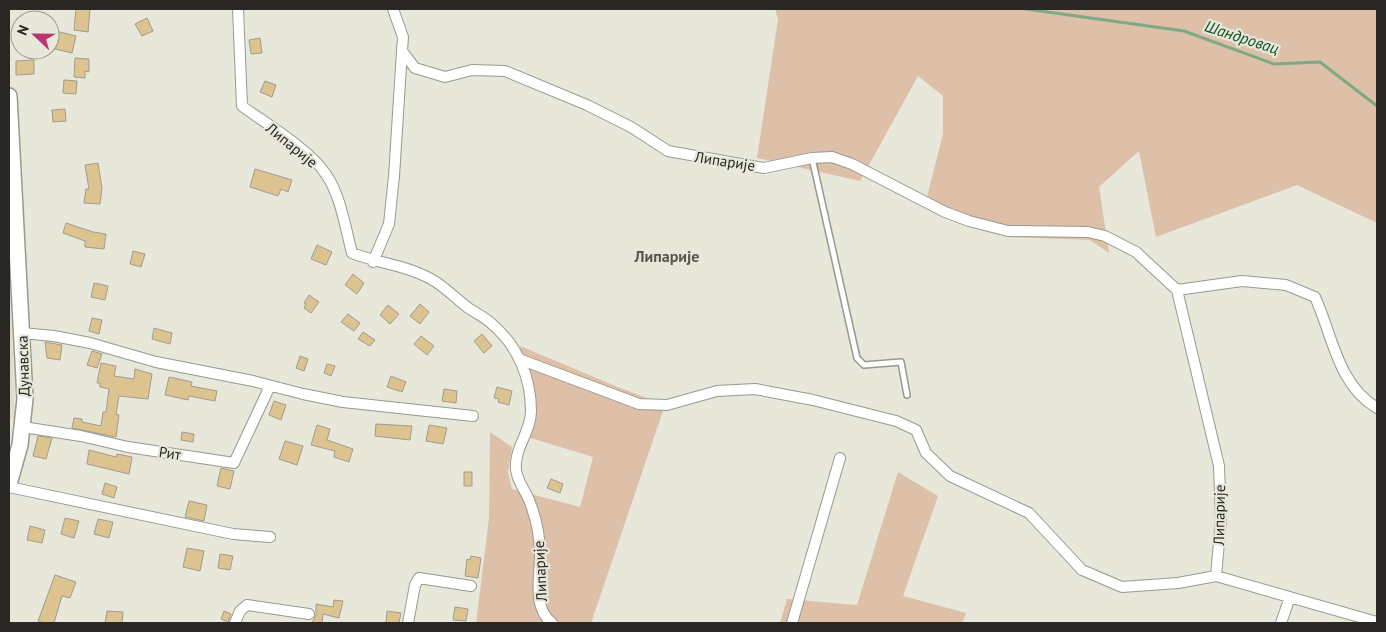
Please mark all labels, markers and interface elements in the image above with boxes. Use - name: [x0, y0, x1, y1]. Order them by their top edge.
- north arrow: [10, 10, 60, 60]
- water label: Шандровац: [1202, 16, 1282, 58]
- text: N: [13, 22, 33, 38]
- street label: Липарије: [262, 118, 322, 172]
- street label: Липарије: [692, 147, 757, 175]
- district label: Липарије: [634, 246, 699, 266]
- street label: Дунавска: [12, 335, 34, 397]
- street label: Рит: [158, 442, 182, 464]
- street label: Липарије: [1209, 484, 1229, 547]
- street label: Липарије: [529, 540, 551, 603]

